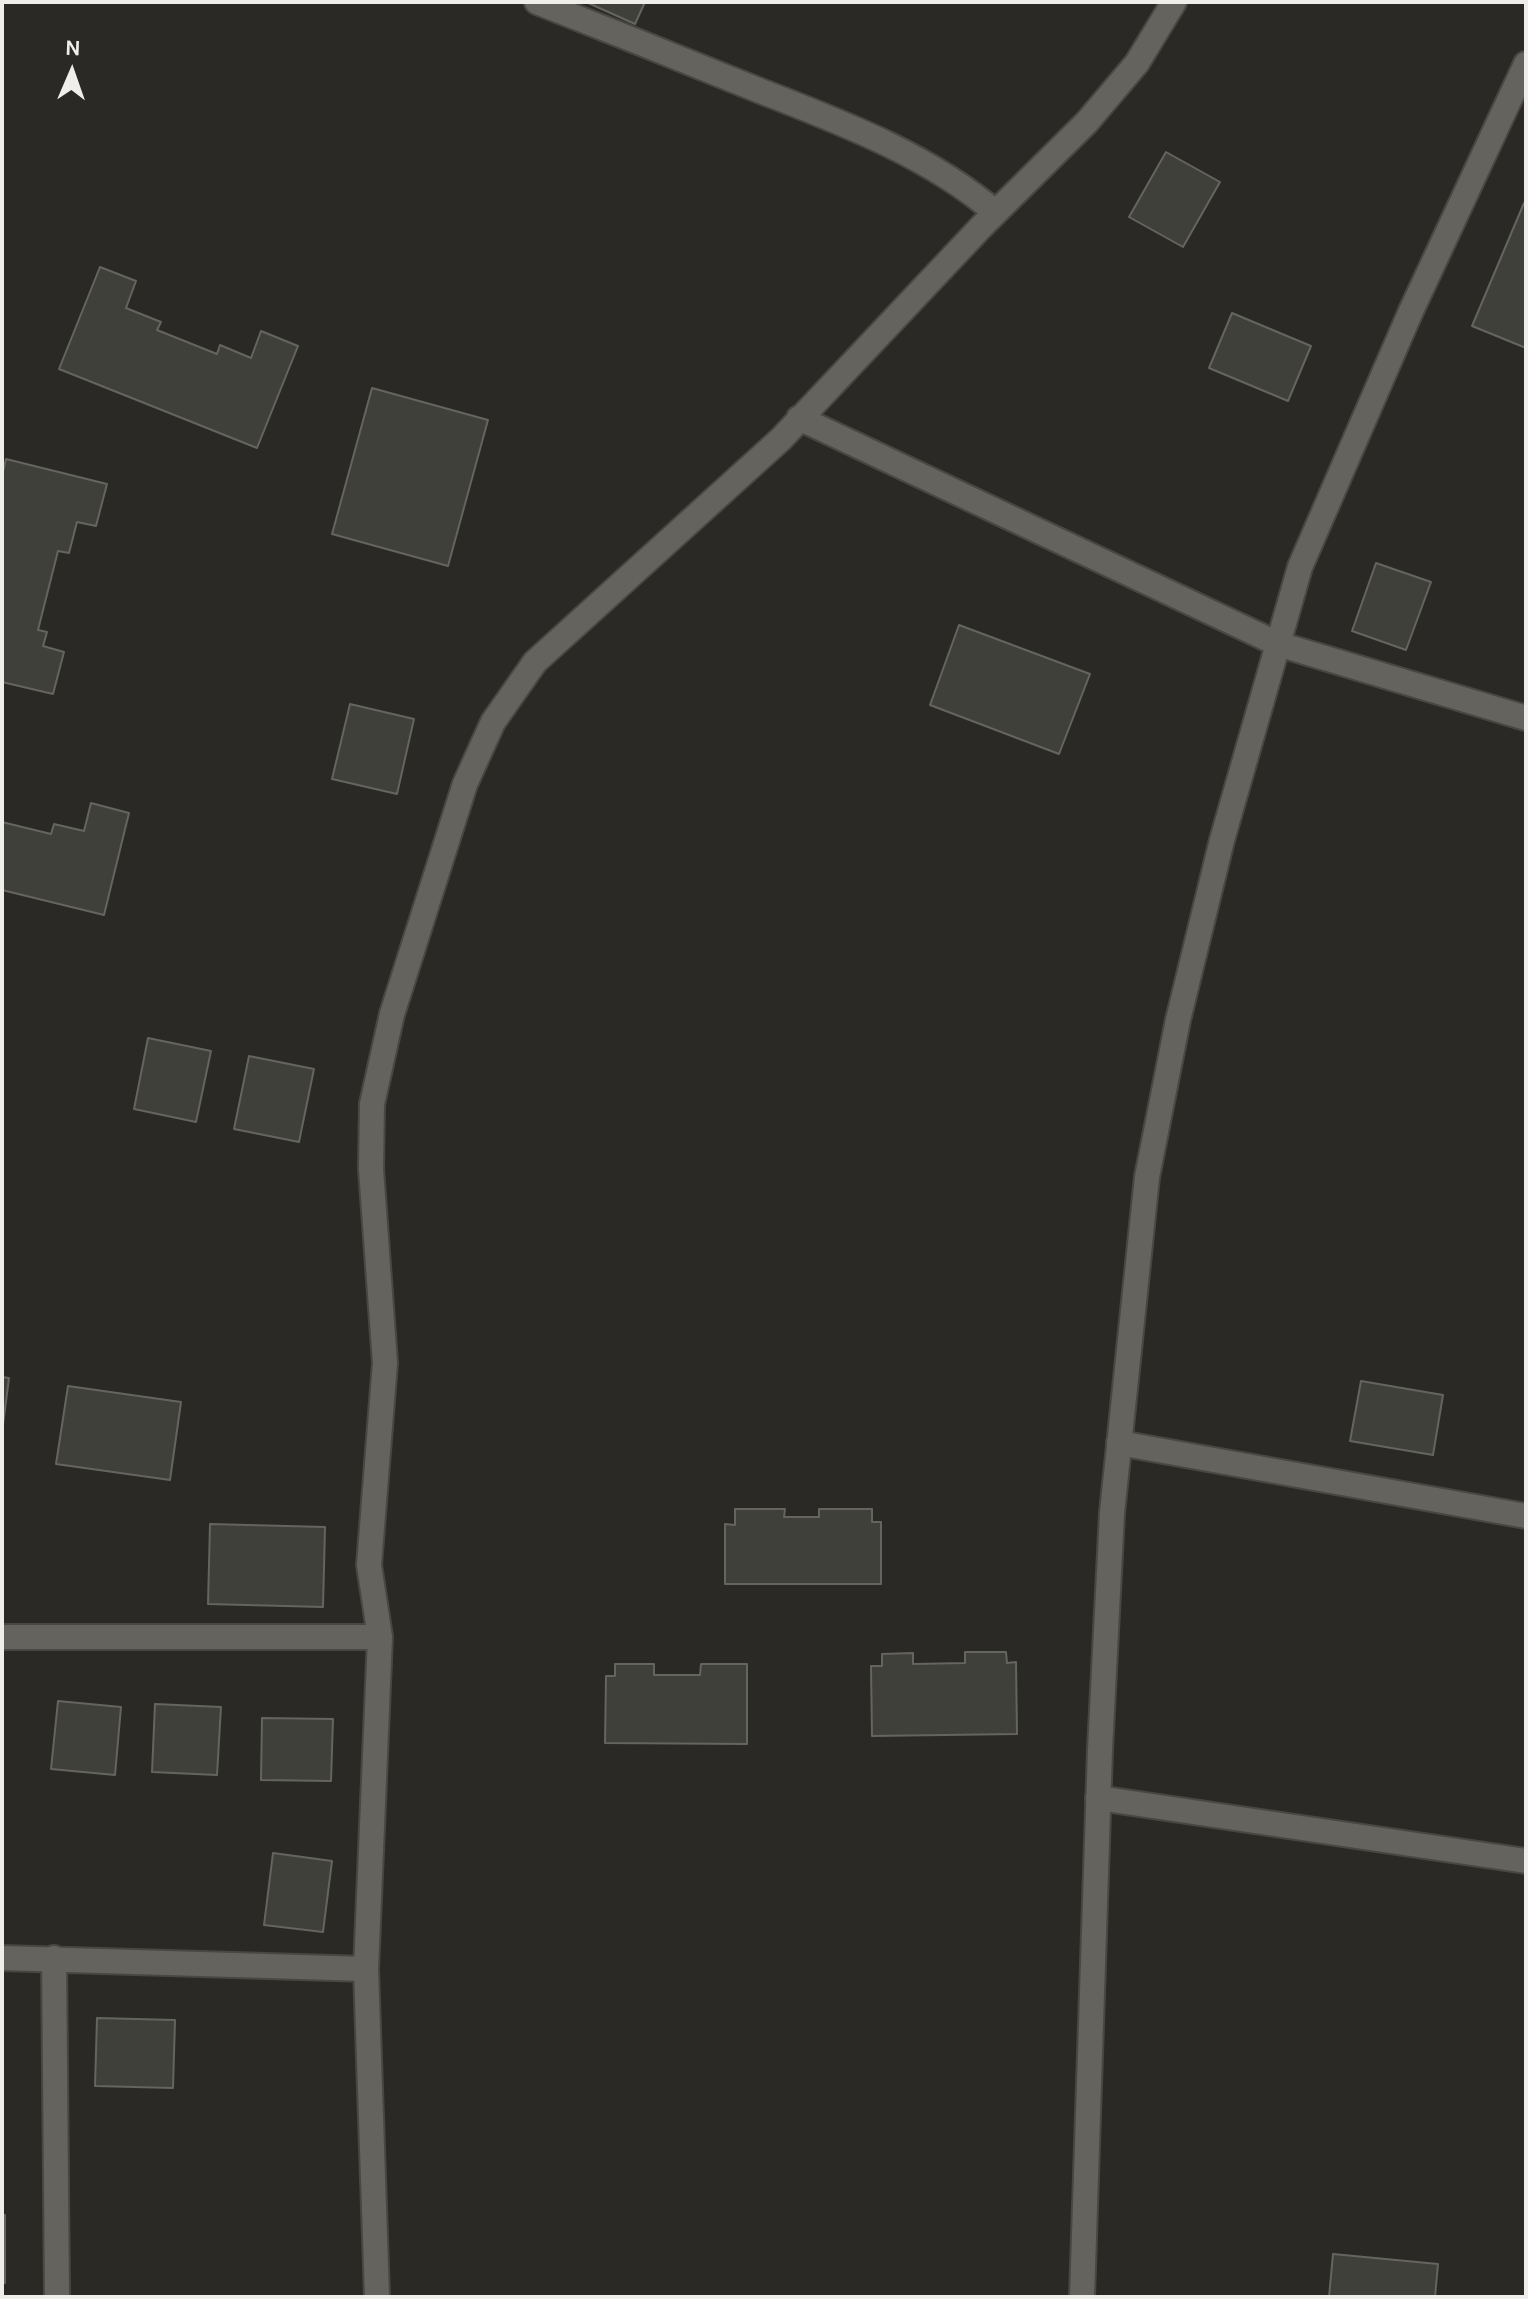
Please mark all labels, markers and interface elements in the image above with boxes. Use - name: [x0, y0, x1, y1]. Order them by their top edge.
- north arrow: [32, 32, 112, 112]
- text: N: [64, 35, 81, 61]

